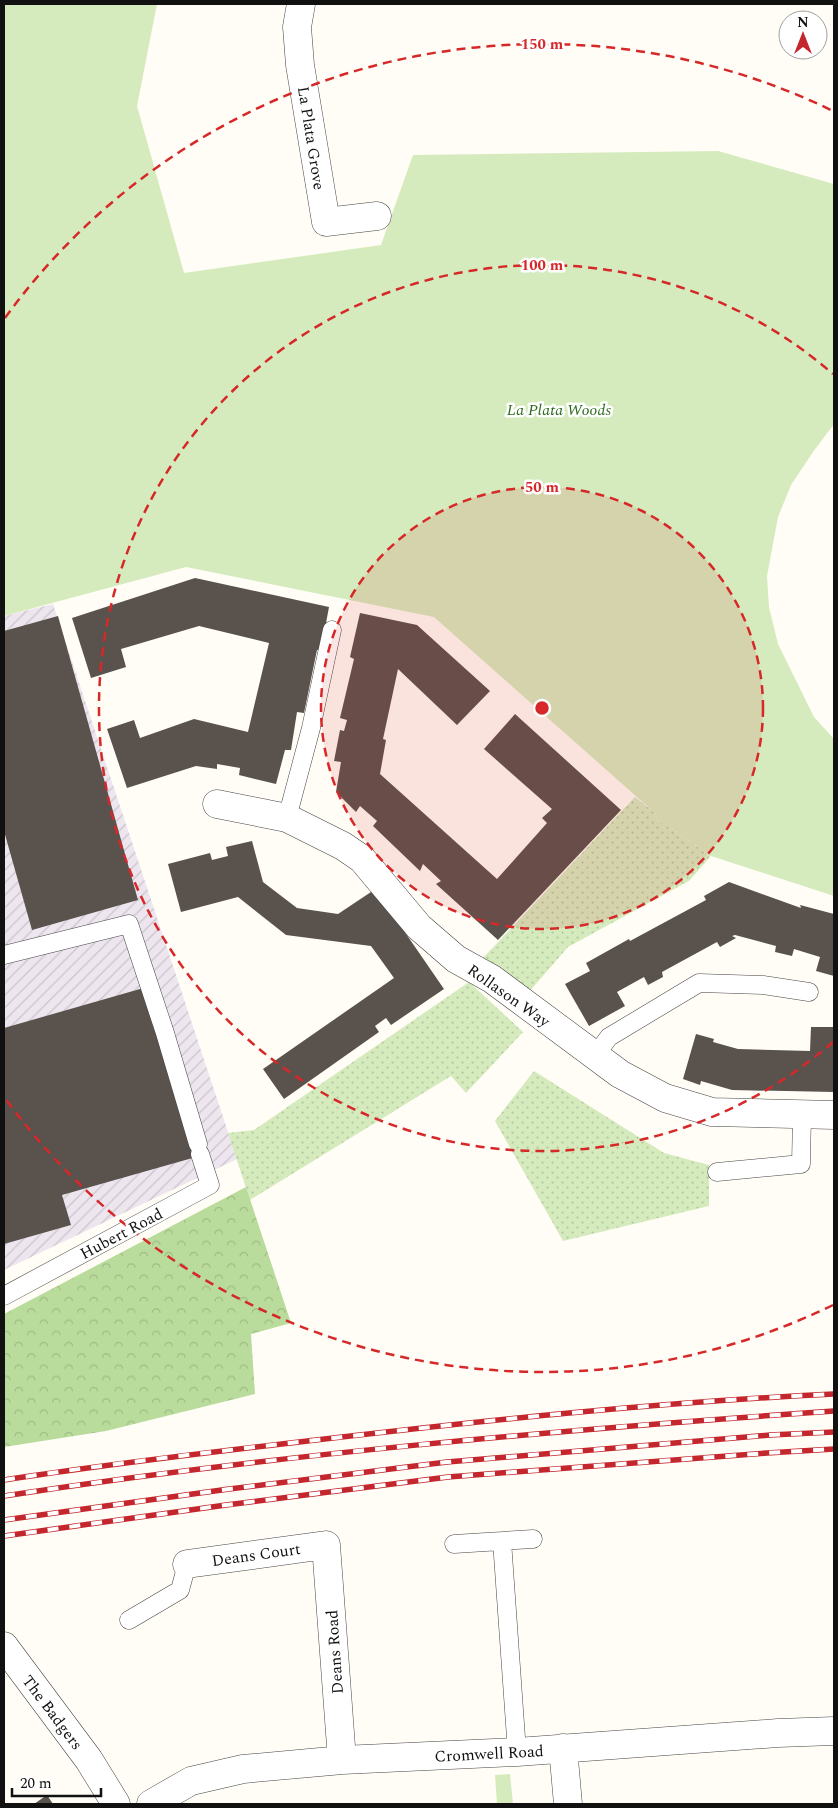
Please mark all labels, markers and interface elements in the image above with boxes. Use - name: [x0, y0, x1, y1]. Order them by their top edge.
- north arrow: [778, 10, 828, 60]
- text: N: [797, 12, 809, 33]
- text: 150 m: [521, 33, 564, 56]
- street label: La Plata Grove: [291, 84, 331, 192]
- text: 100 m: [521, 254, 564, 277]
- park label: La Plata Woods: [507, 398, 612, 422]
- text: 50 m: [525, 476, 560, 499]
- centre of rings: [533, 699, 551, 717]
- street label: Rollason Way: [462, 958, 556, 1034]
- street label: Hubert Road: [76, 1202, 167, 1266]
- street label: Deans Court: [210, 1537, 302, 1573]
- street label: Deans Road: [320, 1609, 350, 1695]
- street label: The Badgers: [16, 1670, 88, 1755]
- street label: Cromwell Road: [434, 1739, 544, 1769]
- scale bar: [12, 1766, 101, 1798]
- text: 20 m: [20, 1772, 52, 1795]

